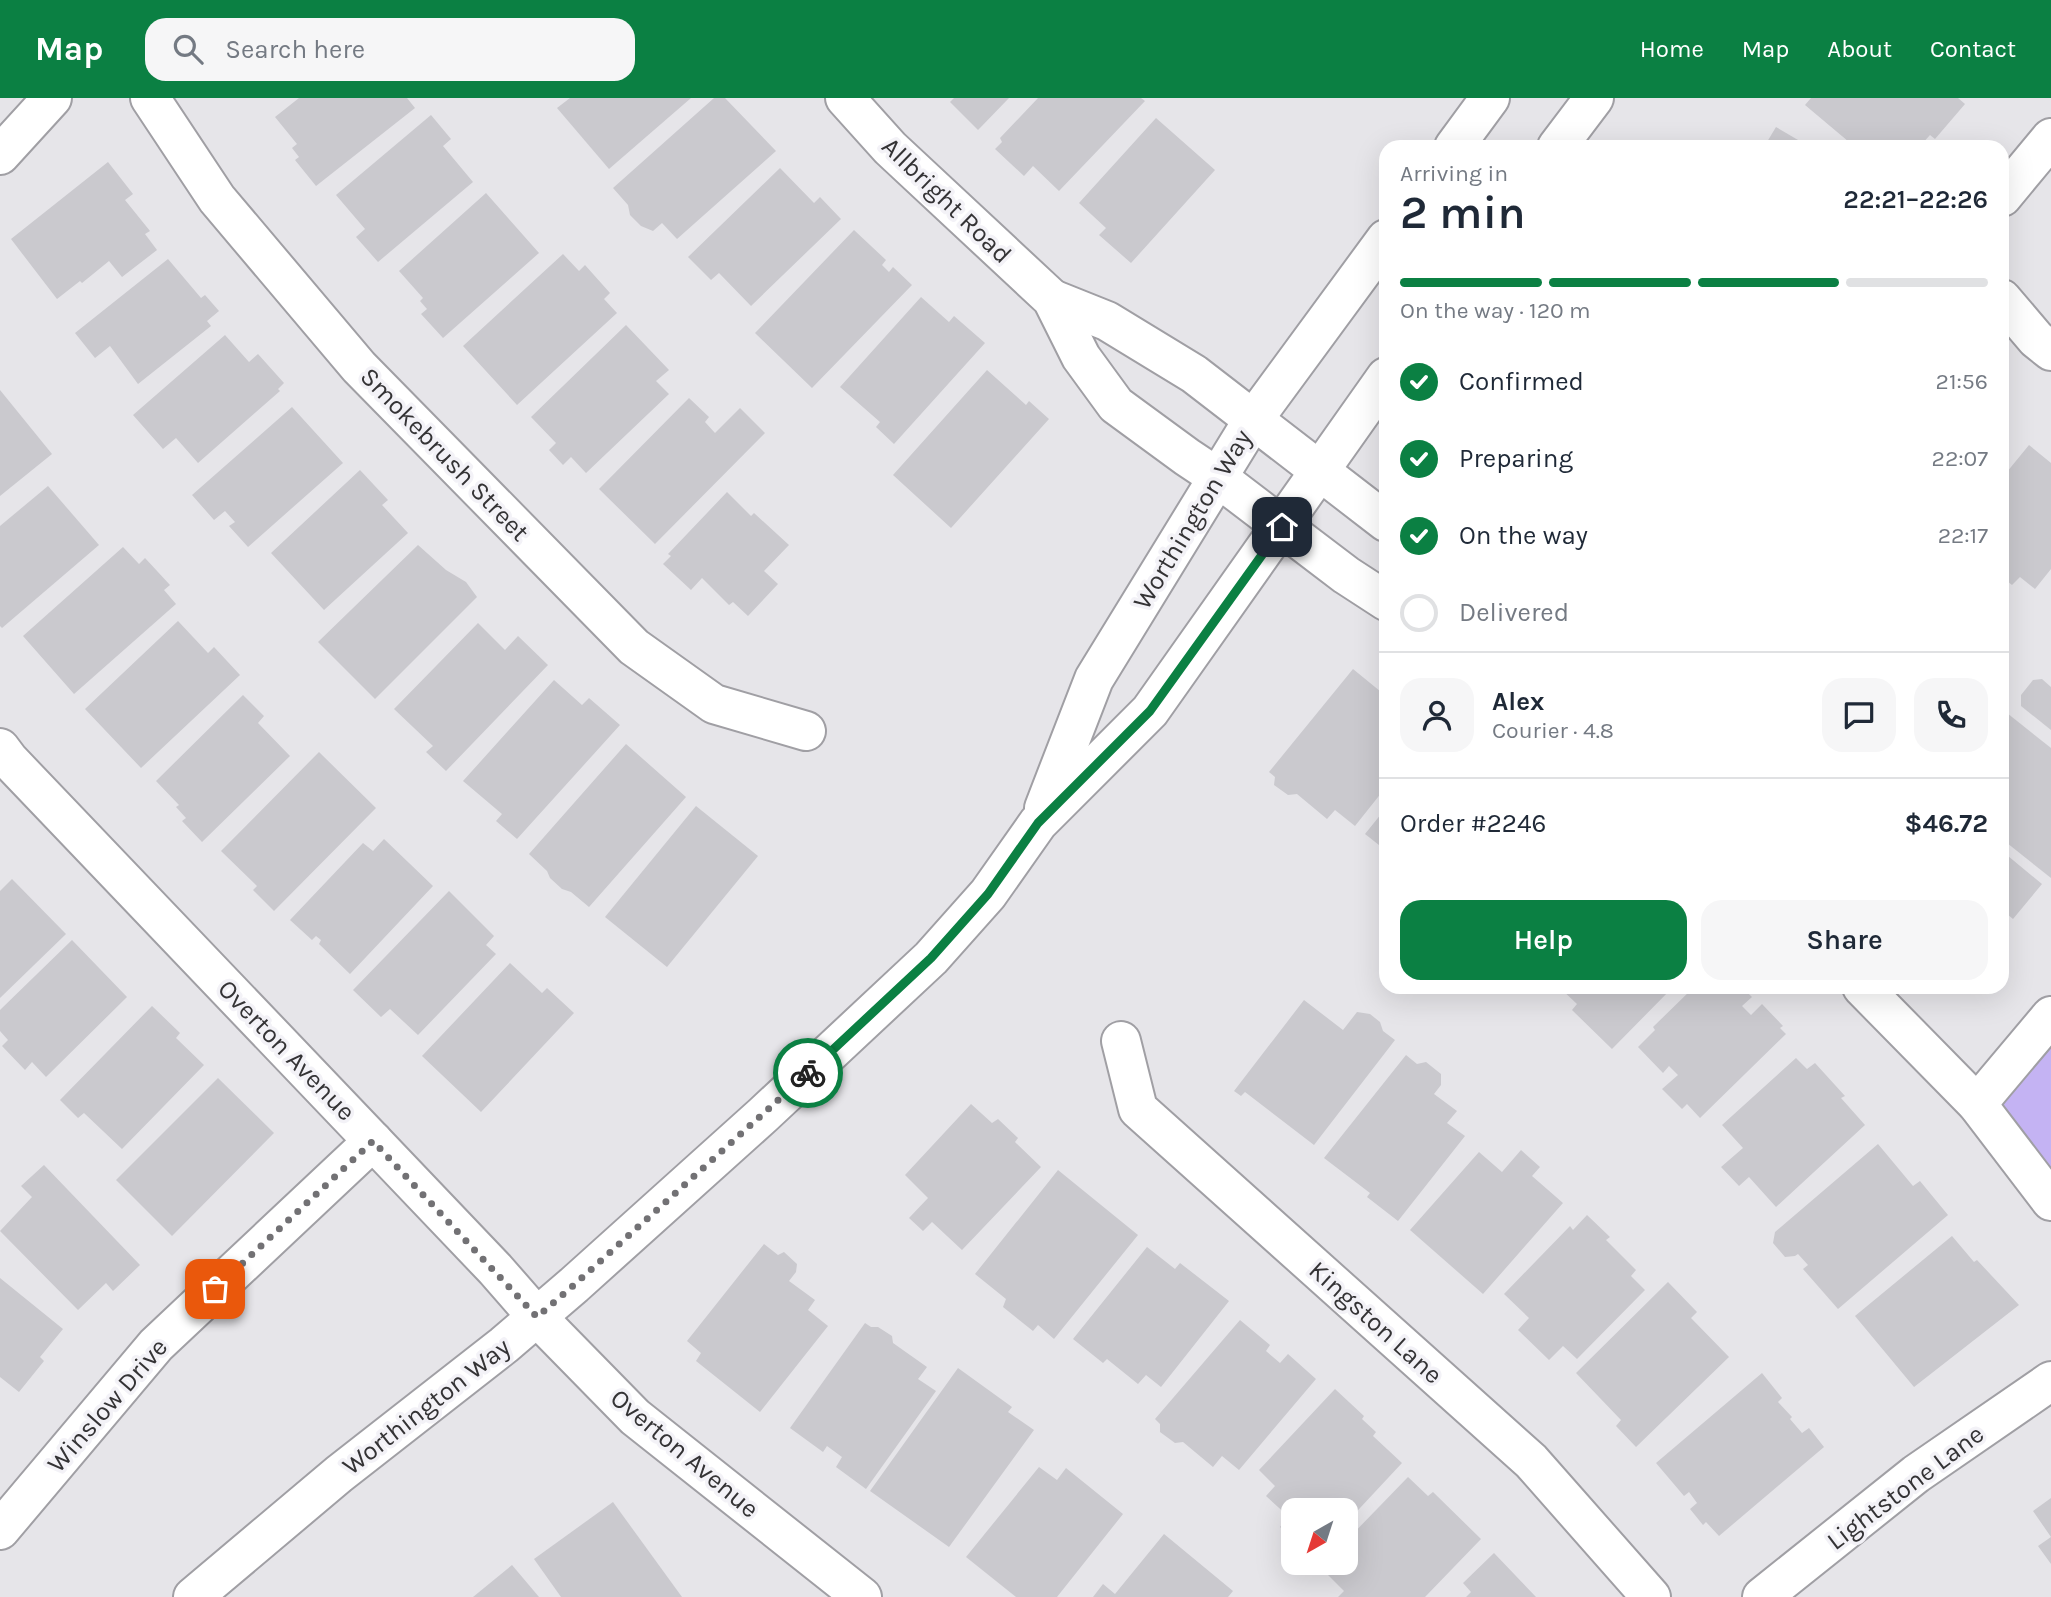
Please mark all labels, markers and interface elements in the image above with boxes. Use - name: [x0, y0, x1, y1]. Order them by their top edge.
- search box: [145, 18, 635, 81]
- text: Map: [35, 30, 103, 68]
- icon: search: [169, 30, 207, 68]
- text: Search here: [225, 34, 365, 65]
- text: Home: [1640, 35, 1704, 63]
- text: Map: [1742, 35, 1789, 63]
- text: About: [1827, 35, 1892, 63]
- text: Contact: [1930, 35, 2016, 63]
- street label: Allbright Road: [875, 131, 1018, 270]
- text: Arriving in: [1400, 160, 1508, 187]
- text: 22:21–22:26: [1843, 184, 1988, 215]
- text: 2 min: [1400, 186, 1526, 240]
- text: On the way · 120 m: [1400, 297, 1591, 324]
- street label: Smokebrush Street: [354, 361, 536, 548]
- icon: check: [1400, 363, 1438, 401]
- text: Confirmed: [1459, 366, 1584, 397]
- text: 21:56: [1936, 368, 1988, 395]
- street label: Worthington Way: [1127, 424, 1258, 615]
- icon: check: [1400, 440, 1438, 478]
- text: Preparing: [1459, 443, 1573, 474]
- text: 22:07: [1932, 445, 1988, 472]
- pin: [1252, 497, 1312, 557]
- icon: home: [1263, 508, 1301, 546]
- icon: check: [1400, 517, 1438, 555]
- text: On the way: [1459, 520, 1588, 551]
- text: 22:17: [1938, 522, 1988, 549]
- text: Delivered: [1459, 597, 1569, 628]
- button: person: [1400, 678, 1474, 752]
- button: chat: [1822, 678, 1896, 752]
- button: phone: [1914, 678, 1988, 752]
- text: Alex: [1492, 686, 1544, 717]
- text: Courier · 4.8: [1492, 717, 1614, 744]
- text: Order #2246: [1400, 808, 1546, 839]
- text: $46.72: [1905, 808, 1988, 839]
- button: Help: [1400, 900, 1687, 980]
- button: Share: [1701, 900, 1988, 980]
- street label: Overton Avenue: [212, 973, 362, 1127]
- courier: [773, 1038, 843, 1108]
- icon: bike: [789, 1054, 827, 1092]
- street label: Kingston Lane: [1303, 1254, 1449, 1390]
- pin: [185, 1259, 245, 1319]
- icon: bag: [196, 1270, 234, 1308]
- street label: Worthington Way: [336, 1331, 516, 1481]
- street label: Winslow Drive: [41, 1332, 174, 1479]
- street label: Overton Avenue: [604, 1382, 765, 1524]
- street label: Lightstone Lane: [1821, 1418, 1990, 1556]
- north arrow: [1281, 1498, 1358, 1575]
- map controls: [1281, 1498, 1358, 1575]

